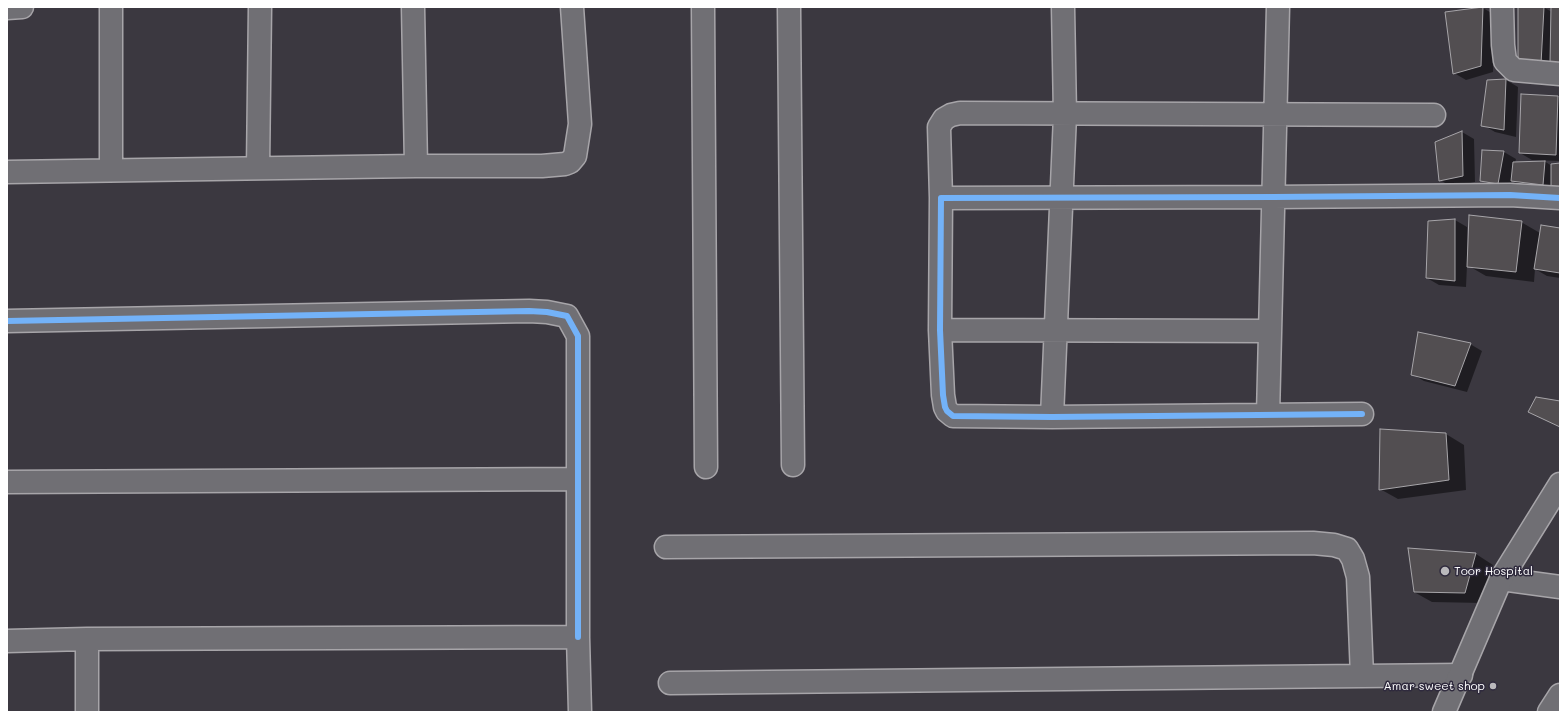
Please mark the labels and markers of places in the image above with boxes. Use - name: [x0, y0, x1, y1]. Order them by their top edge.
- place label: Toor Hospital: [1454, 564, 1533, 578]
- marker: Toor Hospital: [1439, 565, 1451, 577]
- place label: Amar sweet shop: [1384, 679, 1485, 693]
- marker: Amar sweet shop: [1488, 681, 1498, 691]

